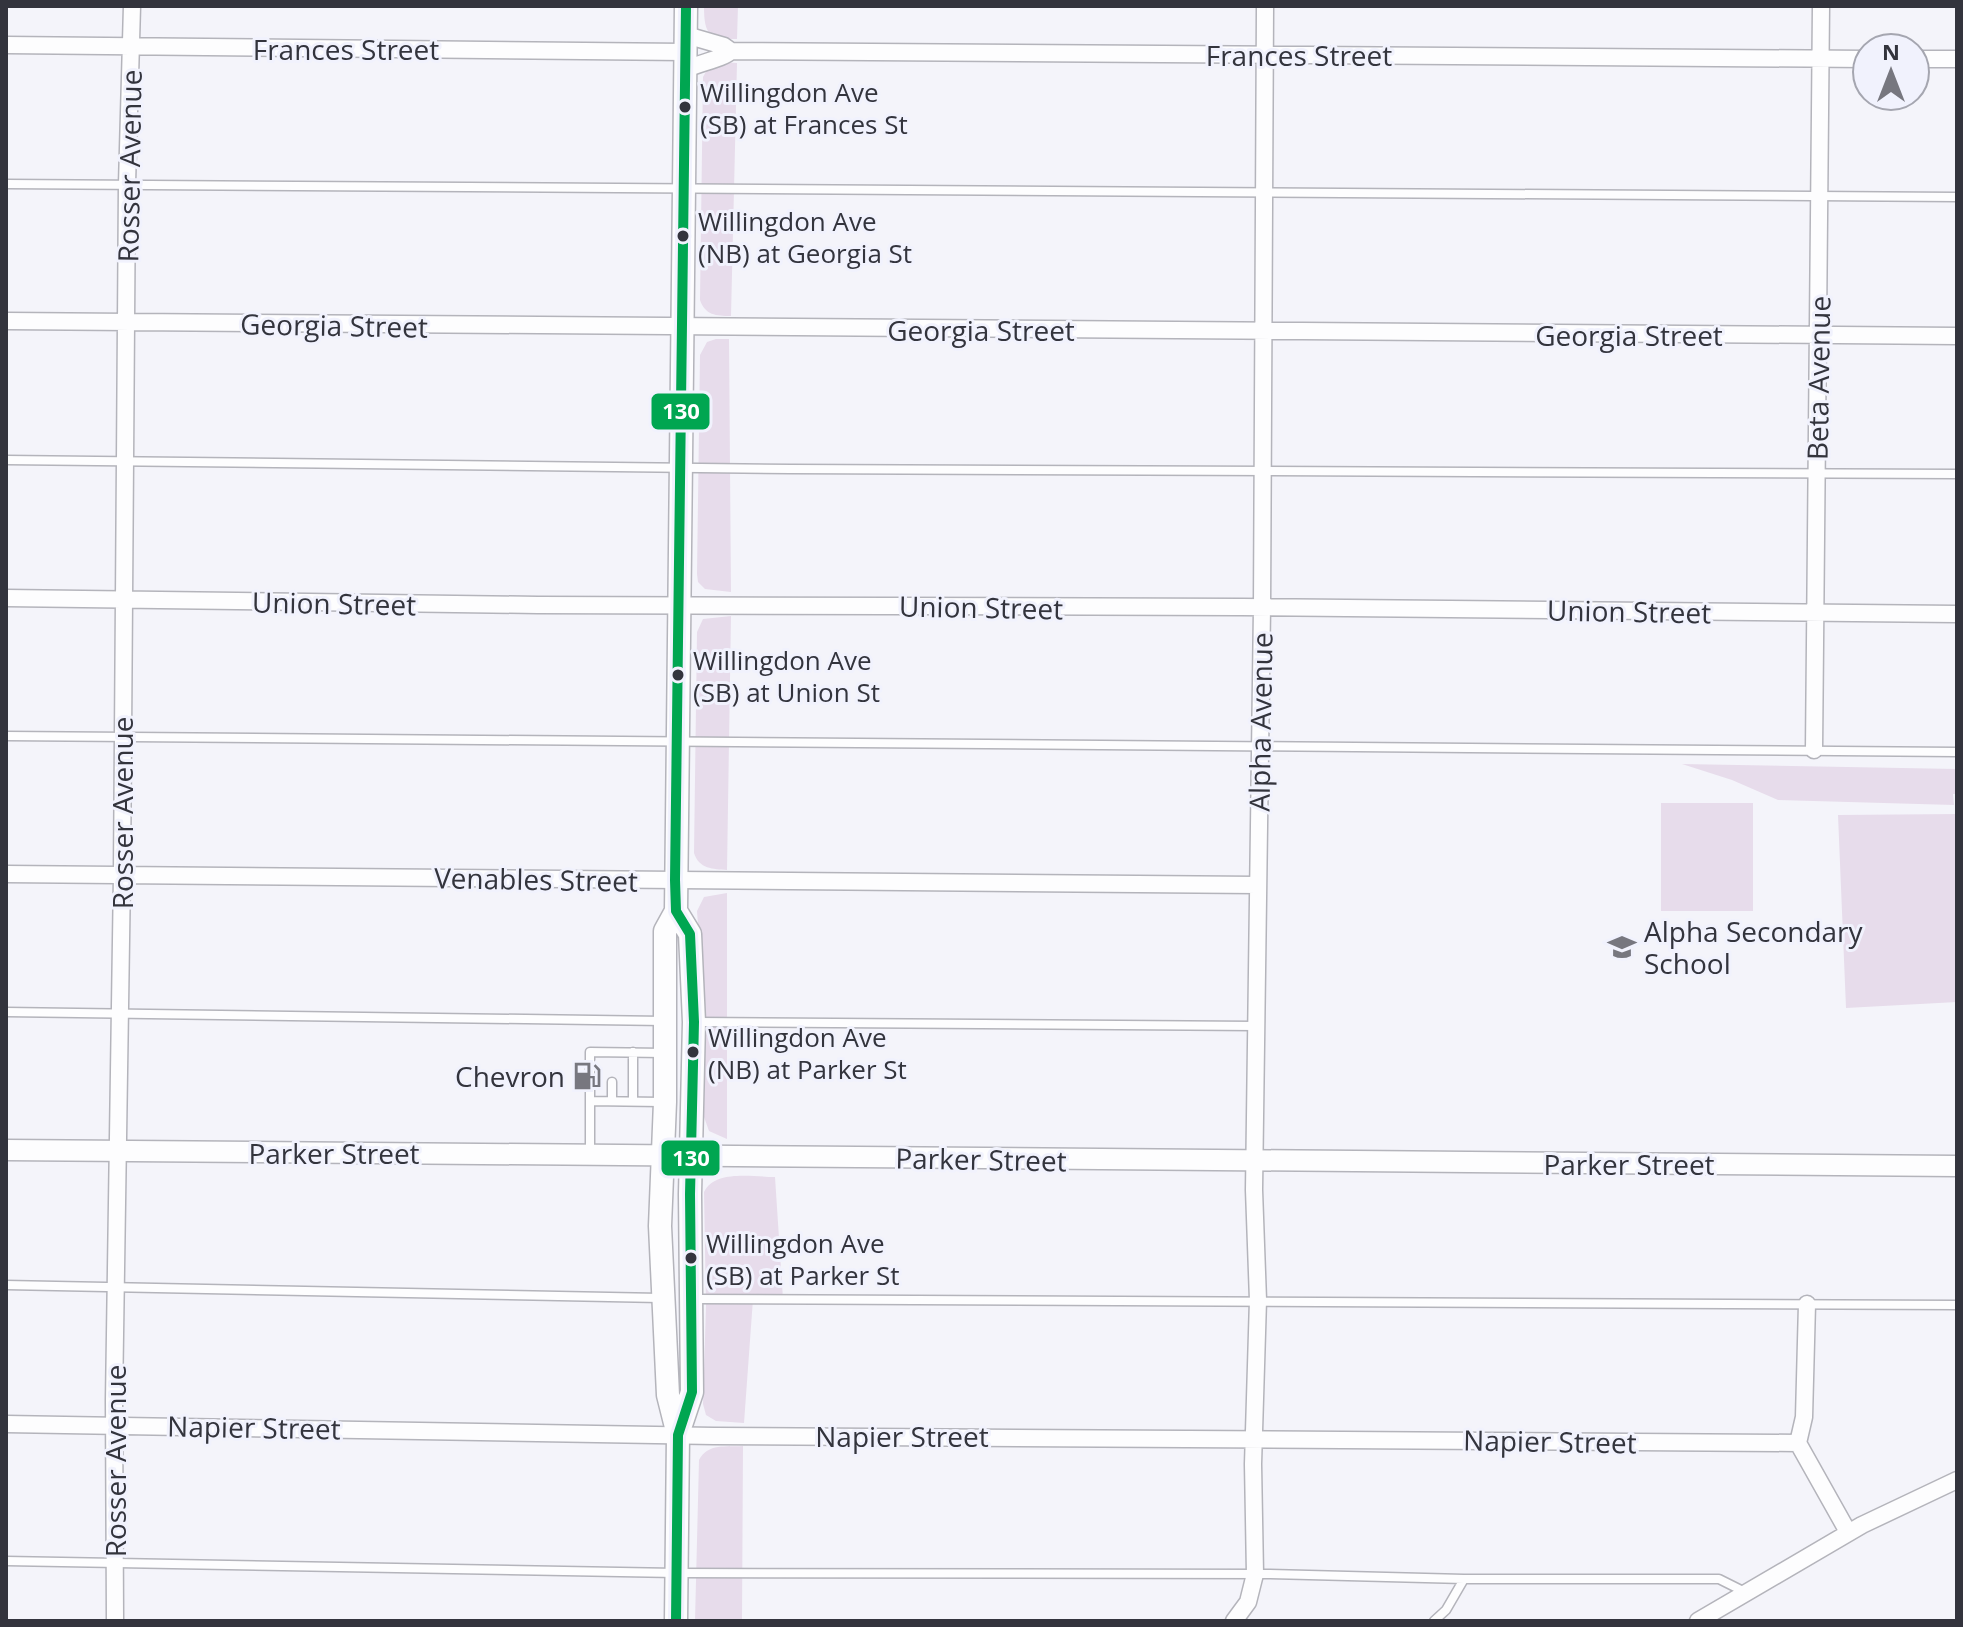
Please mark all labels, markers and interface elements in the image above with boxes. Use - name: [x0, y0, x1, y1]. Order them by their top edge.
- street label: Frances Street: [253, 30, 439, 68]
- north arrow: [1851, 32, 1931, 112]
- street label: Frances Street: [1206, 36, 1392, 74]
- text: N: [1882, 36, 1900, 66]
- street label: Rosser Avenue: [108, 69, 150, 263]
- place label: Willingdon Ave (SB) at Frances St: [700, 74, 908, 142]
- marker: Willingdon Ave (SB) at Frances St: [677, 99, 693, 115]
- place label: Willingdon Ave (NB) at Georgia St: [698, 203, 912, 271]
- marker: Willingdon Ave (NB) at Georgia St: [675, 228, 691, 244]
- street label: Beta Avenue: [1798, 296, 1838, 460]
- street label: Georgia Street: [240, 304, 428, 346]
- street label: Georgia Street: [887, 311, 1075, 349]
- street label: Georgia Street: [1535, 316, 1723, 354]
- line badge: 130: [650, 392, 711, 431]
- text: 130: [662, 395, 700, 425]
- street label: Union Street: [252, 583, 416, 623]
- street label: Union Street: [899, 587, 1063, 627]
- street label: Union Street: [1547, 591, 1711, 631]
- street label: Alpha Avenue: [1239, 632, 1281, 812]
- place label: Willingdon Ave (SB) at Union St: [693, 642, 880, 710]
- marker: Willingdon Ave (SB) at Union St: [670, 667, 686, 683]
- street label: Rosser Avenue: [103, 717, 141, 909]
- street label: Venables Street: [434, 858, 638, 900]
- place label: Alpha Secondary School: [1644, 912, 1864, 982]
- school or university icon: Alpha Secondary School: [1607, 932, 1637, 962]
- place label: Willingdon Ave (NB) at Parker St: [708, 1019, 907, 1087]
- marker: Willingdon Ave (NB) at Parker St: [685, 1044, 701, 1060]
- place label: Chevron: [455, 1057, 565, 1095]
- fuel station icon: Chevron: [572, 1061, 602, 1091]
- street label: Parker Street: [248, 1134, 420, 1172]
- line badge: 130: [660, 1139, 721, 1177]
- street label: Parker Street: [895, 1139, 1067, 1179]
- text: 130: [672, 1142, 710, 1172]
- street label: Parker Street: [1543, 1145, 1715, 1183]
- place label: Willingdon Ave (SB) at Parker St: [706, 1225, 900, 1293]
- marker: Willingdon Ave (SB) at Parker St: [683, 1250, 699, 1266]
- street label: Rosser Avenue: [96, 1365, 134, 1557]
- street label: Napier Street: [167, 1406, 341, 1448]
- street label: Napier Street: [815, 1417, 989, 1455]
- street label: Napier Street: [1463, 1420, 1637, 1462]

